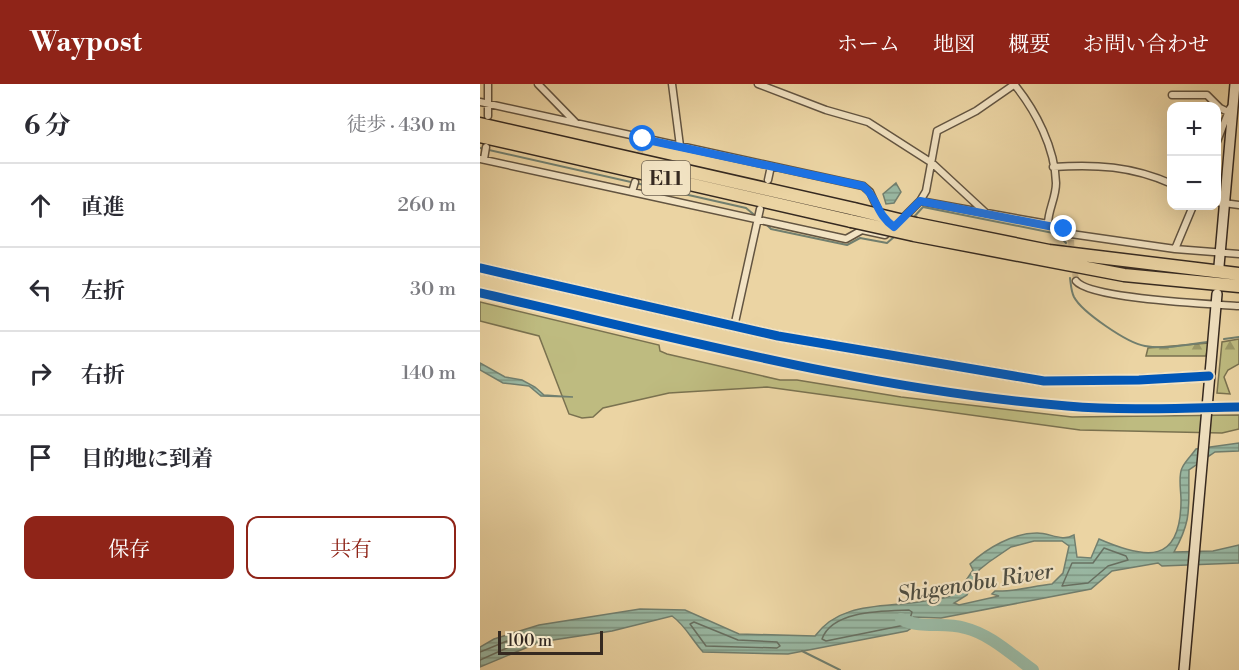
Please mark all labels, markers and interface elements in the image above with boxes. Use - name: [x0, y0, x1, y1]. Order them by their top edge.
- text: Waypost: [30, 25, 142, 60]
- text: ホーム: [837, 32, 900, 58]
- text: 地図: [933, 32, 975, 58]
- text: 概要: [1008, 32, 1050, 58]
- text: お問い合わせ: [1083, 32, 1209, 58]
- map controls: [1167, 102, 1221, 210]
- button: +: [1167, 102, 1221, 156]
- text: 6 分: [24, 110, 71, 142]
- text: 徒歩 · 430 m: [347, 113, 456, 138]
- route start: [629, 125, 655, 151]
- button: −: [1167, 156, 1221, 210]
- road number: E11: [642, 161, 690, 195]
- icon: ahead: [24, 189, 57, 222]
- text: 260 m: [398, 193, 456, 218]
- text: 直進: [81, 194, 125, 221]
- route end: [1050, 215, 1076, 241]
- icon: left: [24, 273, 57, 306]
- text: 30 m: [410, 277, 456, 302]
- text: 左折: [81, 278, 125, 305]
- icon: right: [24, 357, 57, 390]
- text: 140 m: [401, 361, 456, 386]
- text: 右折: [81, 362, 125, 389]
- icon: arrive: [24, 441, 57, 474]
- text: 目的地に到着: [81, 446, 213, 473]
- button: 保存: [24, 516, 234, 579]
- button: 共有: [246, 516, 456, 579]
- water label: Shigenobu River: [895, 558, 1056, 609]
- scale bar: [498, 628, 603, 656]
- text: 100 m: [507, 631, 552, 651]

